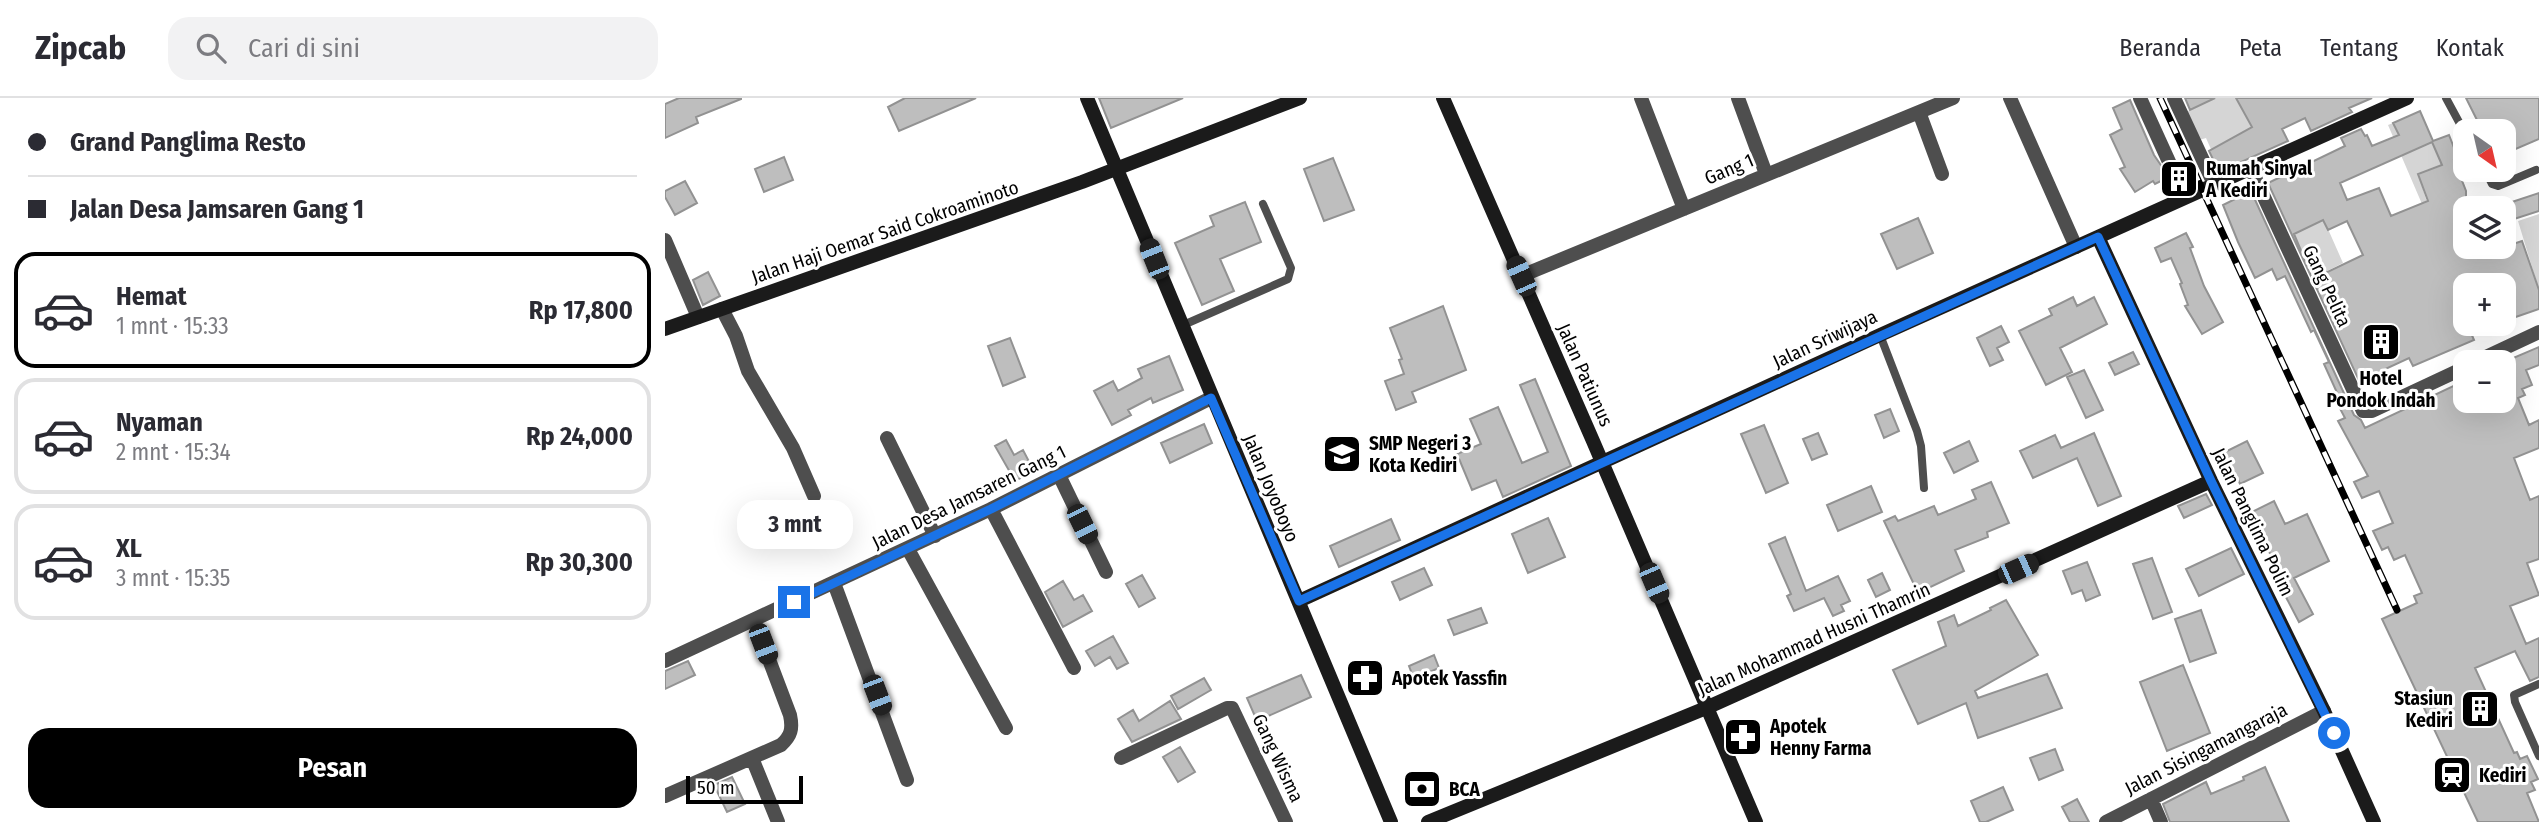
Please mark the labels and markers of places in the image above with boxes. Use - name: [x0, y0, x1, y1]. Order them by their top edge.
- place label: Rumah Sinyal A Kediri: [2205, 157, 2313, 202]
- building icon: Rumah Sinyal A Kediri: [2158, 158, 2200, 200]
- building icon: Hotel Pondok Indah: [2360, 321, 2402, 363]
- place label: Hotel Pondok Indah: [2327, 367, 2435, 412]
- place label: SMP Negeri 3 Kota Kediri: [1369, 432, 1471, 477]
- school or university icon: SMP Negeri 3 Kota Kediri: [1321, 433, 1363, 475]
- pharmacy icon: Apotek Yassfin: [1344, 657, 1386, 699]
- place label: Apotek Yassfin: [1391, 667, 1507, 690]
- place label: Stasiun Kediri: [2394, 687, 2453, 732]
- building icon: Stasiun Kediri: [2459, 688, 2501, 730]
- place label: Apotek Henny Farma: [1769, 715, 1871, 760]
- pharmacy icon: Apotek Henny Farma: [1722, 716, 1764, 758]
- station icon: Kediri: [2431, 754, 2473, 796]
- place label: Kediri: [2479, 764, 2527, 787]
- bank icon: BCA: [1401, 768, 1443, 810]
- place label: BCA: [1449, 778, 1481, 801]

